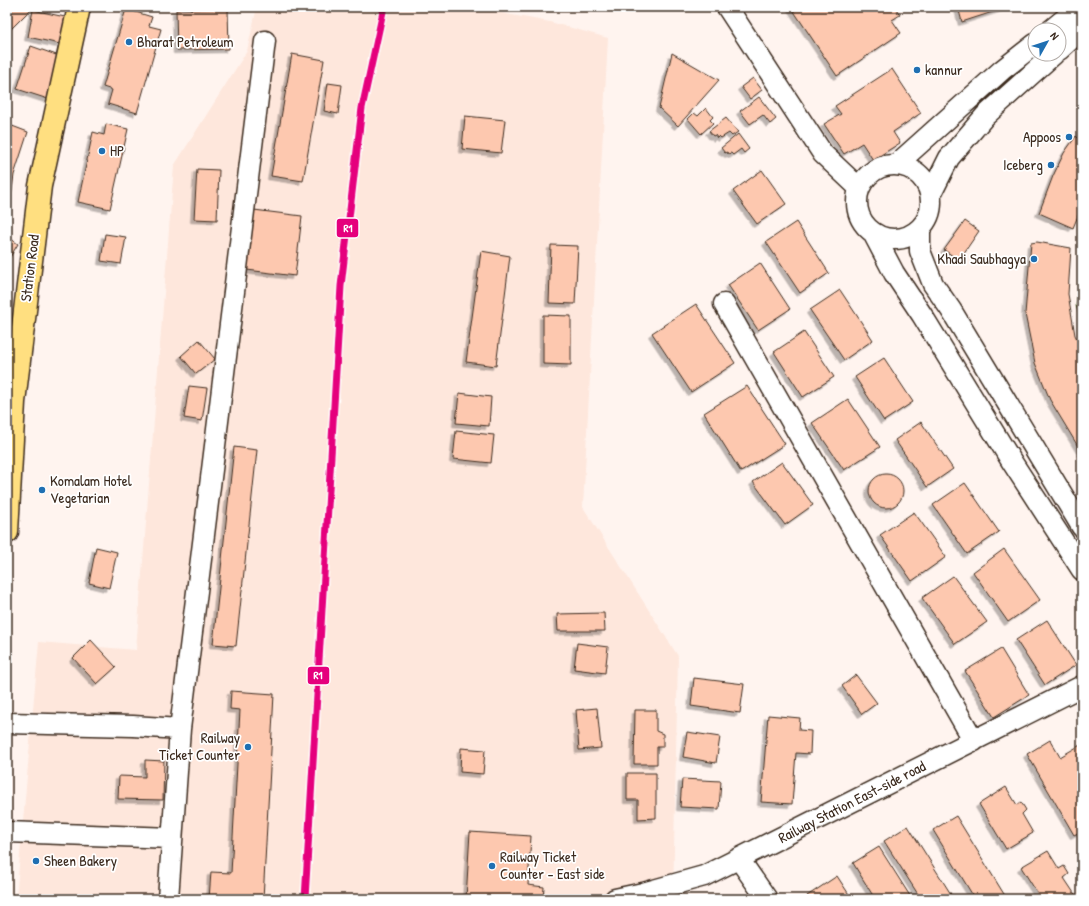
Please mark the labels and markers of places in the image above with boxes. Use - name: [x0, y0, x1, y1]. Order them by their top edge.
- place label: Bharat Petroleum: [137, 31, 233, 52]
- marker: Bharat Petroleum: [124, 37, 134, 47]
- place label: kannur: [925, 59, 963, 80]
- marker: kannur: [912, 65, 922, 75]
- place label: Appoos: [1023, 126, 1061, 147]
- marker: Appoos: [1064, 132, 1074, 142]
- place label: HP: [110, 140, 124, 161]
- marker: HP: [97, 146, 107, 156]
- place label: Iceberg: [1003, 154, 1043, 175]
- marker: Iceberg: [1046, 160, 1056, 170]
- place label: Khadi Saubhagya: [937, 248, 1026, 269]
- marker: Khadi Saubhagya: [1029, 254, 1039, 264]
- place label: Komalam Hotel Vegetarian: [50, 470, 132, 508]
- marker: Komalam Hotel Vegetarian: [37, 485, 47, 495]
- place label: Railway Ticket Counter: [159, 727, 240, 765]
- marker: Railway Ticket Counter: [243, 742, 253, 752]
- place label: Railway Ticket Counter - East side: [500, 846, 605, 884]
- place label: Sheen Bakery: [44, 850, 117, 871]
- marker: Sheen Bakery: [31, 856, 41, 866]
- marker: Railway Ticket Counter - East side: [487, 861, 497, 871]

